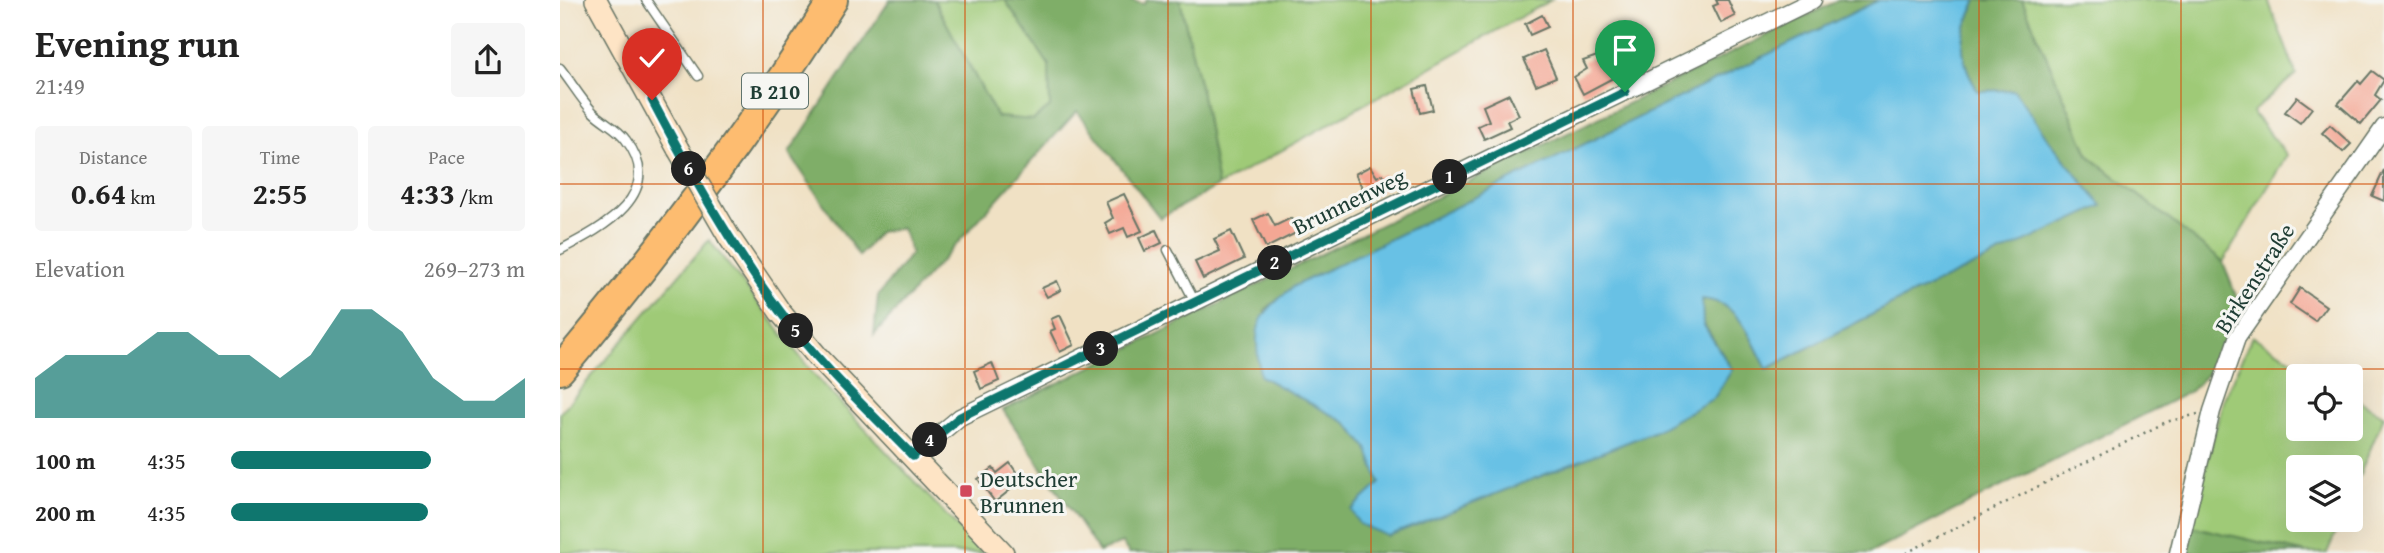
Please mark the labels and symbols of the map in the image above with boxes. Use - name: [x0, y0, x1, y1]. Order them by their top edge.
- pin: [1595, 20, 1655, 92]
- pin: [622, 28, 682, 100]
- road number: B 210: [742, 74, 808, 108]
- pin: 6: [671, 152, 706, 186]
- street label: Brunnenweg: [1287, 159, 1412, 243]
- pin: 1: [1432, 160, 1468, 194]
- street label: Birkenstraße: [2206, 216, 2302, 340]
- pin: 2: [1258, 246, 1292, 280]
- pin: 5: [778, 314, 814, 348]
- pin: 3: [1084, 332, 1118, 366]
- pin: 4: [912, 422, 948, 458]
- place label: Deutscher Brunnen: [980, 462, 1078, 521]
- marker: Deutscher Brunnen: [958, 483, 974, 499]

